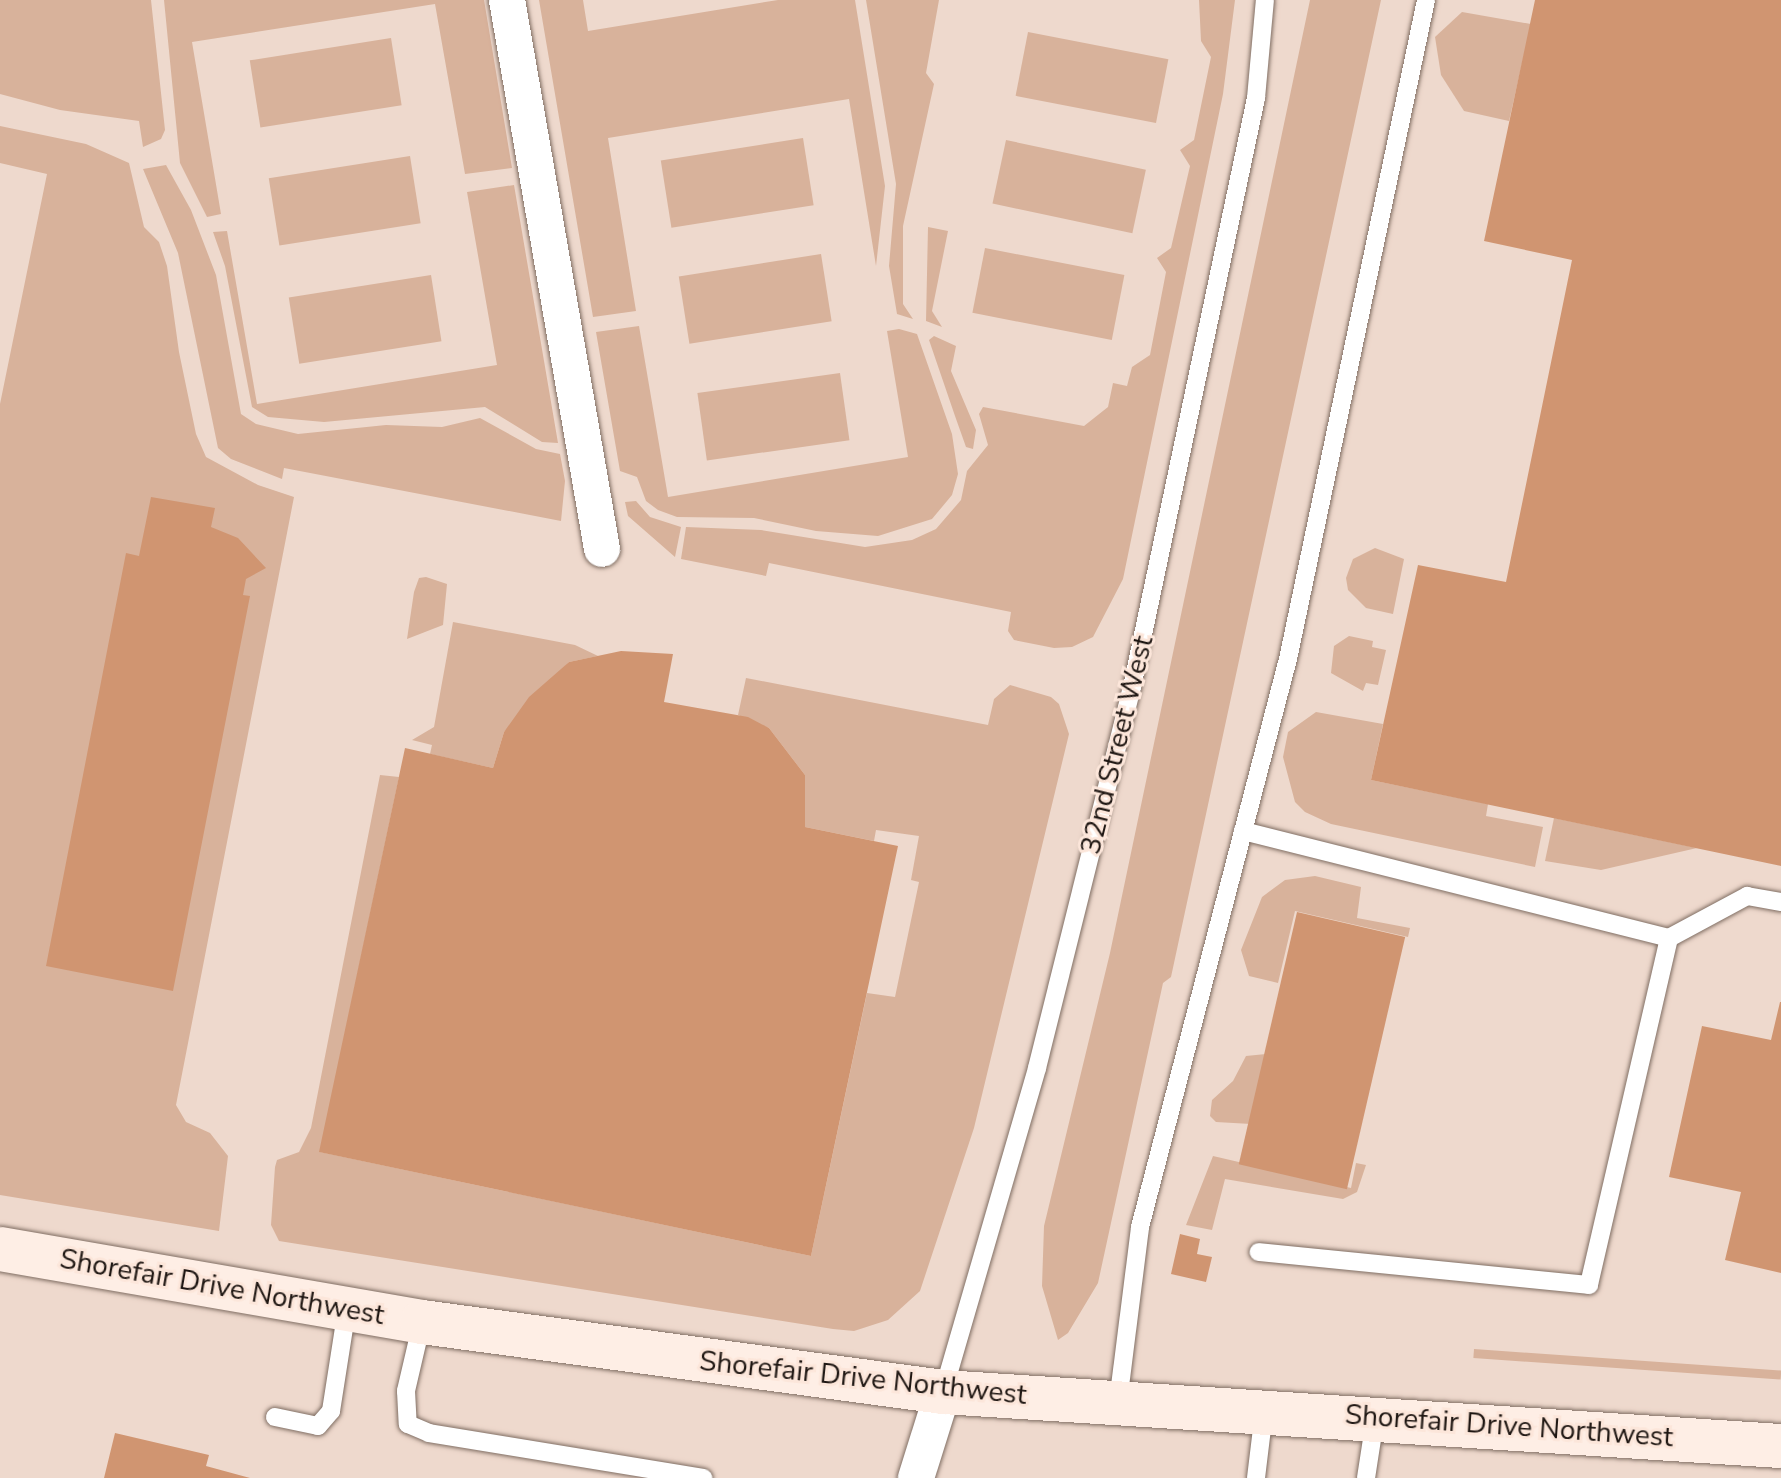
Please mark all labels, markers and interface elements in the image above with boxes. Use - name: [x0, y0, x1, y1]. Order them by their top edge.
- street label: 32nd Street West: [1074, 632, 1160, 858]
- street label: Shorefair Drive Northwest: [57, 1242, 387, 1332]
- street label: Shorefair Drive Northwest: [698, 1344, 1028, 1412]
- street label: Shorefair Drive Northwest: [1344, 1398, 1674, 1454]

